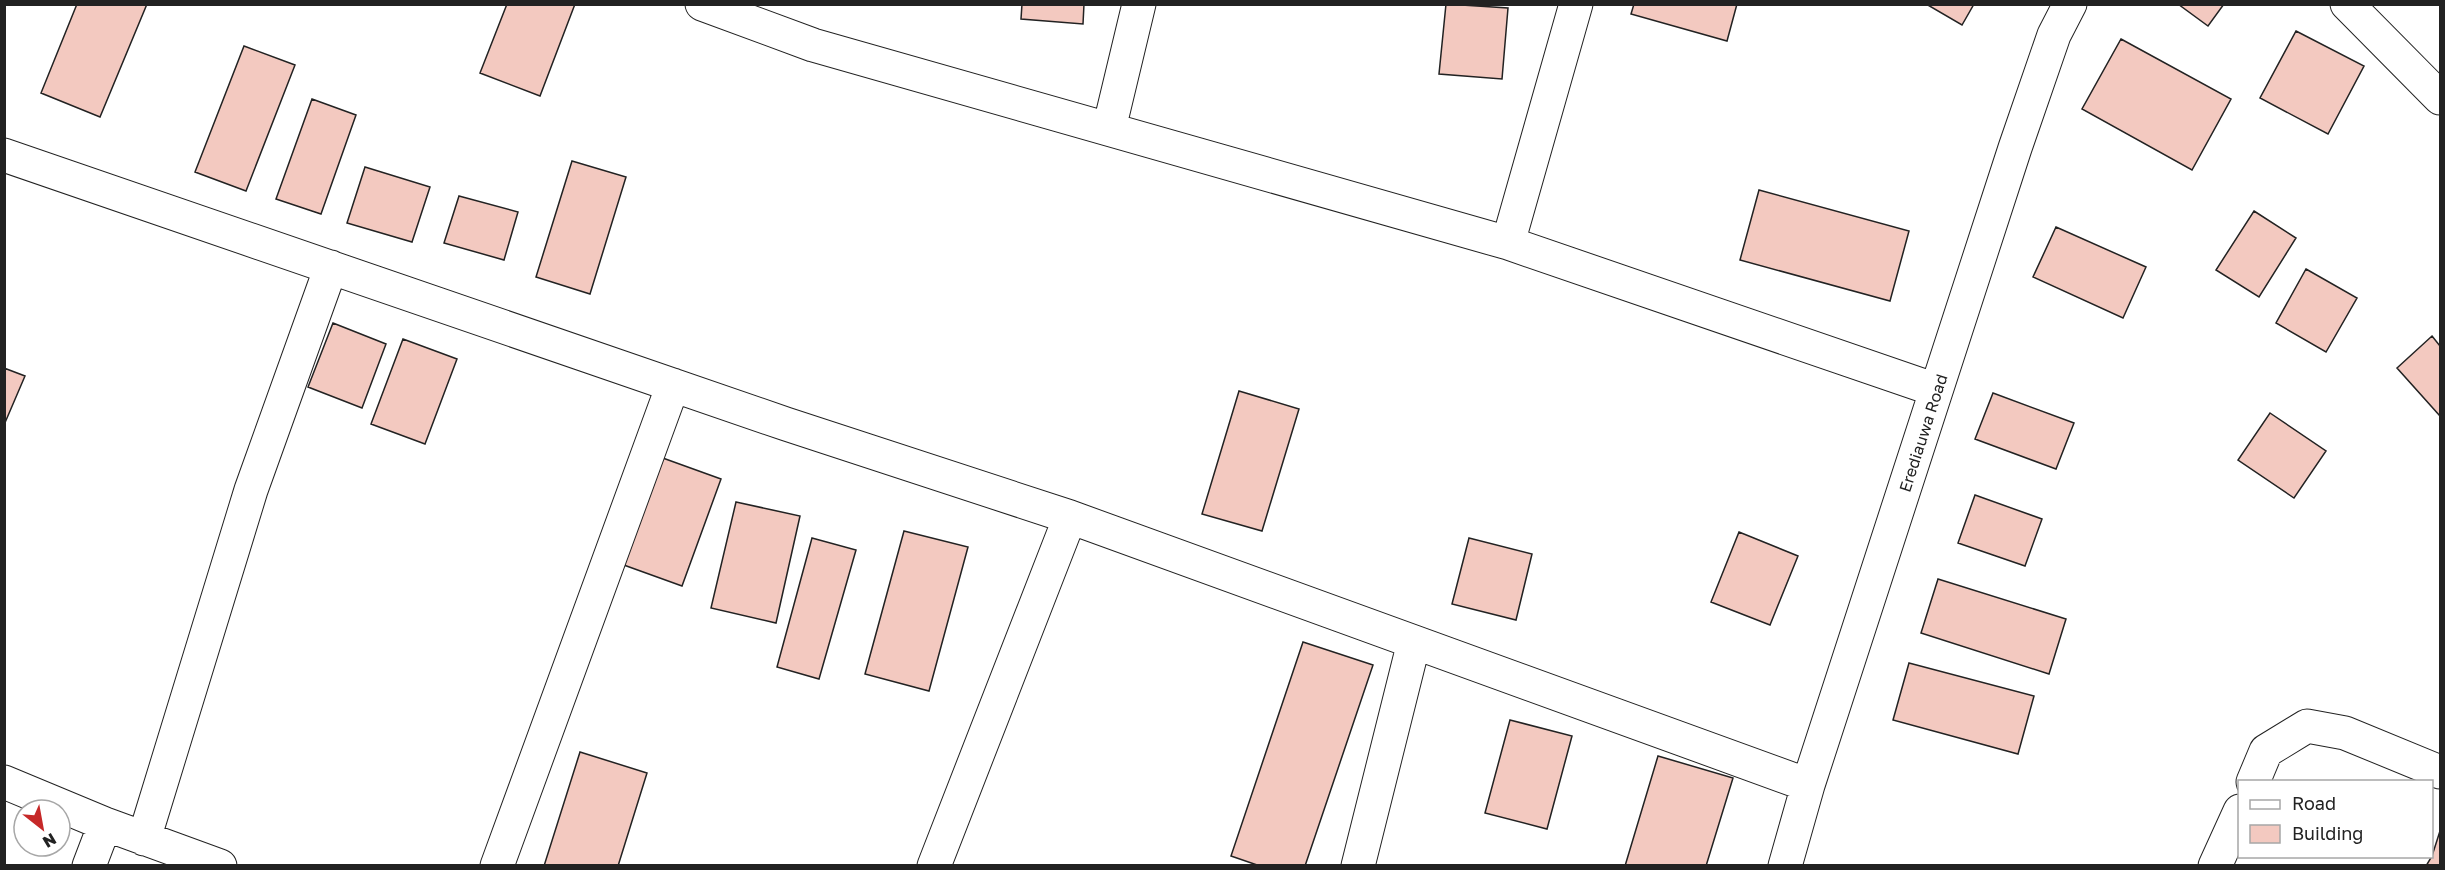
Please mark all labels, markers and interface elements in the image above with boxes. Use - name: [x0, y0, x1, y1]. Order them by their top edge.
- street label: Erediauwa Road: [1895, 371, 1951, 495]
- legend: [2238, 780, 2433, 858]
- text: Road: [2292, 792, 2336, 814]
- north arrow: [12, 798, 72, 858]
- text: Building: [2292, 822, 2363, 844]
- text: N: [39, 829, 60, 853]

